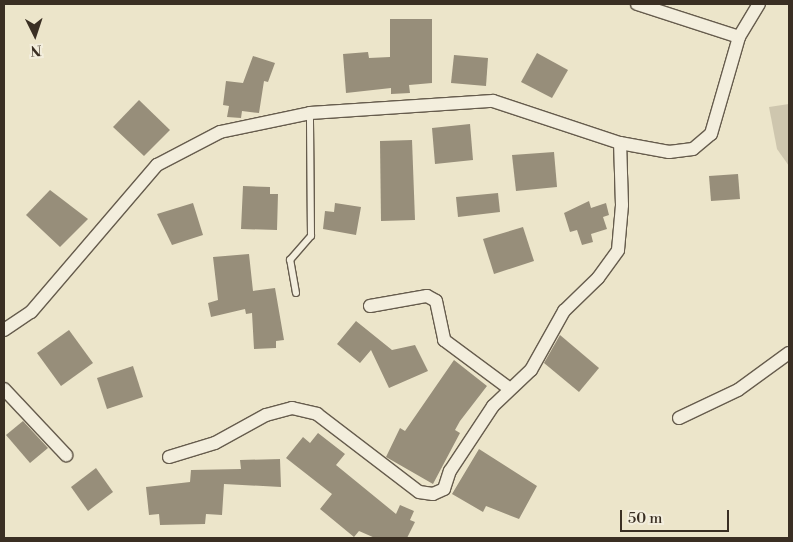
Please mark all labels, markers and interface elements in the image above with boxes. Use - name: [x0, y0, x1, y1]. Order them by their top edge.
- north arrow: [10, 10, 60, 60]
- text: N: [30, 41, 42, 59]
- scale bar: [623, 500, 732, 532]
- text: 50 m: [628, 509, 662, 528]

